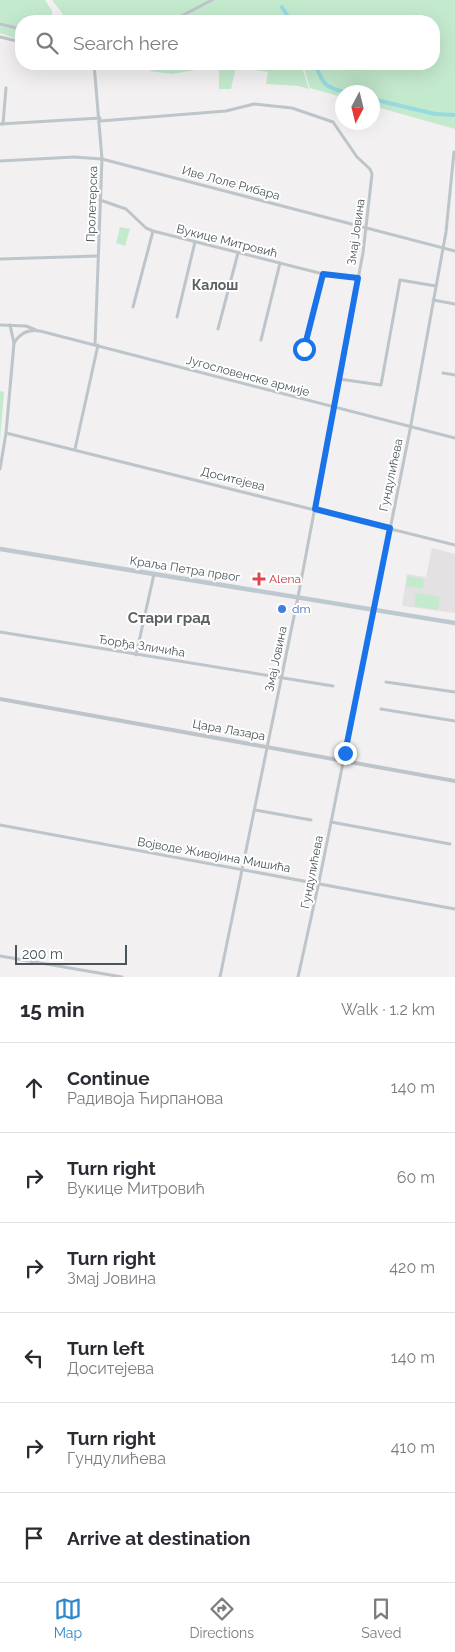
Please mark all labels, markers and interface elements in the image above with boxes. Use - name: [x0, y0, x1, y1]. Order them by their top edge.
- search box: [15, 15, 440, 70]
- icon: search: [33, 29, 61, 57]
- text: Search here: [73, 32, 179, 54]
- north arrow: [335, 85, 380, 130]
- street label: Иве Лоле Рибара: [180, 163, 282, 203]
- street label: Пролетерска: [84, 166, 100, 242]
- street label: Змај Јовина: [344, 198, 368, 266]
- street label: Вукице Митровић: [175, 222, 279, 260]
- district label: Калош: [192, 277, 238, 293]
- route start: [293, 338, 316, 361]
- street label: Југословенске армије: [185, 353, 311, 399]
- street label: Гундулићева: [376, 437, 406, 513]
- street label: Доситејева: [200, 464, 266, 494]
- street label: Краља Петра првог: [129, 553, 241, 585]
- place label: Alena: [269, 572, 301, 586]
- marker: Alena: [253, 573, 265, 585]
- place label: dm: [292, 602, 311, 616]
- marker: dm: [276, 603, 288, 615]
- district label: Стари град: [128, 609, 211, 627]
- street label: Змај Јовина: [262, 625, 290, 693]
- street label: Ђорђа Зличића: [98, 632, 186, 660]
- street label: Цара Лазара: [192, 717, 266, 743]
- route end: [334, 742, 357, 765]
- street label: Гундулићева: [298, 834, 326, 910]
- street label: Војводе Живојина Мишића: [136, 835, 292, 875]
- scale bar: [15, 942, 128, 965]
- text: 200 m: [22, 946, 63, 962]
- text: 15 min: [20, 997, 85, 1022]
- text: Walk · 1.2 km: [341, 1000, 435, 1019]
- text: Continue: [67, 1067, 150, 1089]
- icon: ahead: [20, 1074, 48, 1102]
- text: 140 m: [391, 1078, 435, 1097]
- text: Радивоја Ћирпанова: [67, 1089, 223, 1108]
- text: Turn right: [67, 1157, 156, 1179]
- icon: right: [20, 1164, 48, 1192]
- text: 60 m: [397, 1168, 435, 1187]
- text: Вукице Митровић: [67, 1179, 205, 1198]
- text: Turn right: [67, 1247, 156, 1269]
- icon: right: [20, 1254, 48, 1282]
- text: 420 m: [389, 1258, 435, 1277]
- text: Змај Јовина: [67, 1269, 156, 1288]
- text: Turn left: [67, 1337, 144, 1359]
- icon: left: [20, 1344, 48, 1372]
- text: 140 m: [391, 1348, 435, 1367]
- text: Доситејева: [67, 1359, 154, 1378]
- text: Turn right: [67, 1427, 156, 1449]
- icon: right: [20, 1434, 48, 1462]
- text: 410 m: [391, 1438, 435, 1457]
- text: Гундулићева: [67, 1449, 166, 1468]
- icon: arrive: [20, 1524, 48, 1552]
- text: Arrive at destination: [67, 1527, 251, 1549]
- tab: Map: [54, 1595, 82, 1641]
- tab: Directions: [189, 1595, 254, 1641]
- tab: Saved: [361, 1595, 401, 1641]

